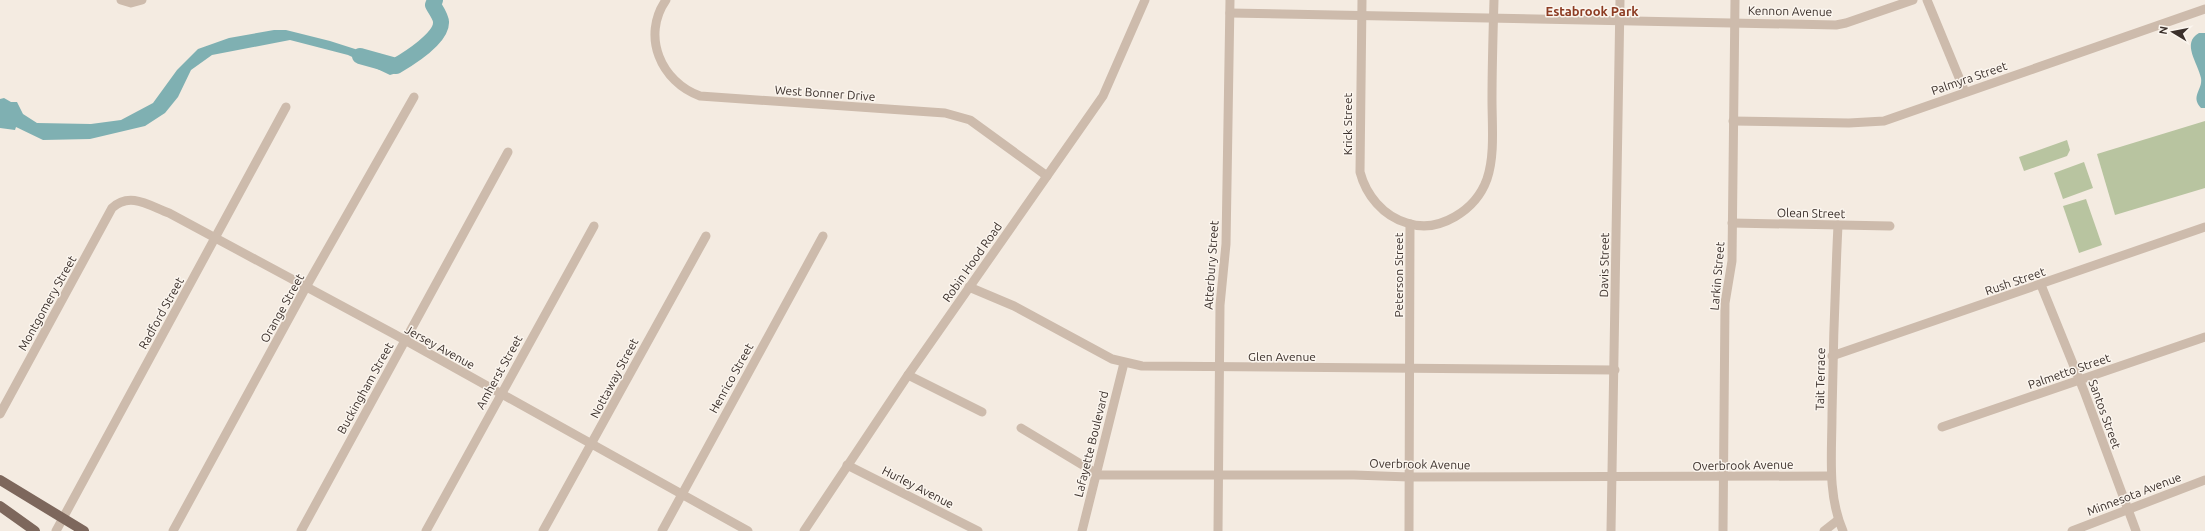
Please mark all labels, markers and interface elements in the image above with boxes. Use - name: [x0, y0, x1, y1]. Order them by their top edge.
- district label: Estabrook Park: [1545, 4, 1639, 18]
- street label: Kennon Avenue: [1748, 4, 1832, 18]
- north arrow: [2153, 12, 2193, 52]
- text: N: [2157, 25, 2170, 35]
- street label: Palmyra Street: [1929, 59, 2009, 97]
- street label: West Bonner Drive: [774, 83, 876, 103]
- street label: Krick Street: [1341, 92, 1354, 155]
- street label: Olean Street: [1777, 206, 1846, 220]
- street label: Robin Hood Road: [940, 220, 1004, 304]
- street label: Atterbury Street: [1201, 220, 1221, 310]
- street label: Peterson Street: [1392, 232, 1405, 317]
- street label: Davis Street: [1597, 232, 1611, 298]
- street label: Larkin Street: [1708, 241, 1727, 311]
- street label: Montgomery Street: [15, 253, 79, 353]
- street label: Rush Street: [1983, 265, 2047, 297]
- street label: Orange Street: [258, 271, 306, 345]
- street label: Radford Street: [136, 275, 186, 351]
- street label: Jersey Avenue: [403, 322, 477, 372]
- street label: Amherst Street: [473, 333, 525, 411]
- street label: Nottaway Street: [587, 336, 641, 420]
- street label: Buckingham Street: [334, 340, 396, 436]
- street label: Henrico Street: [706, 340, 756, 415]
- street label: Tait Terrace: [1813, 347, 1827, 411]
- street label: Glen Avenue: [1248, 350, 1316, 363]
- street label: Palmetto Street: [2026, 351, 2112, 391]
- street label: Santos Street: [2086, 378, 2124, 451]
- street label: Lafayette Boulevard: [1072, 390, 1110, 498]
- street label: Overbrook Avenue: [1369, 457, 1471, 471]
- street label: Overbrook Avenue: [1692, 458, 1794, 472]
- street label: Hurley Avenue: [880, 463, 956, 511]
- street label: Minnesota Avenue: [2085, 470, 2183, 518]

